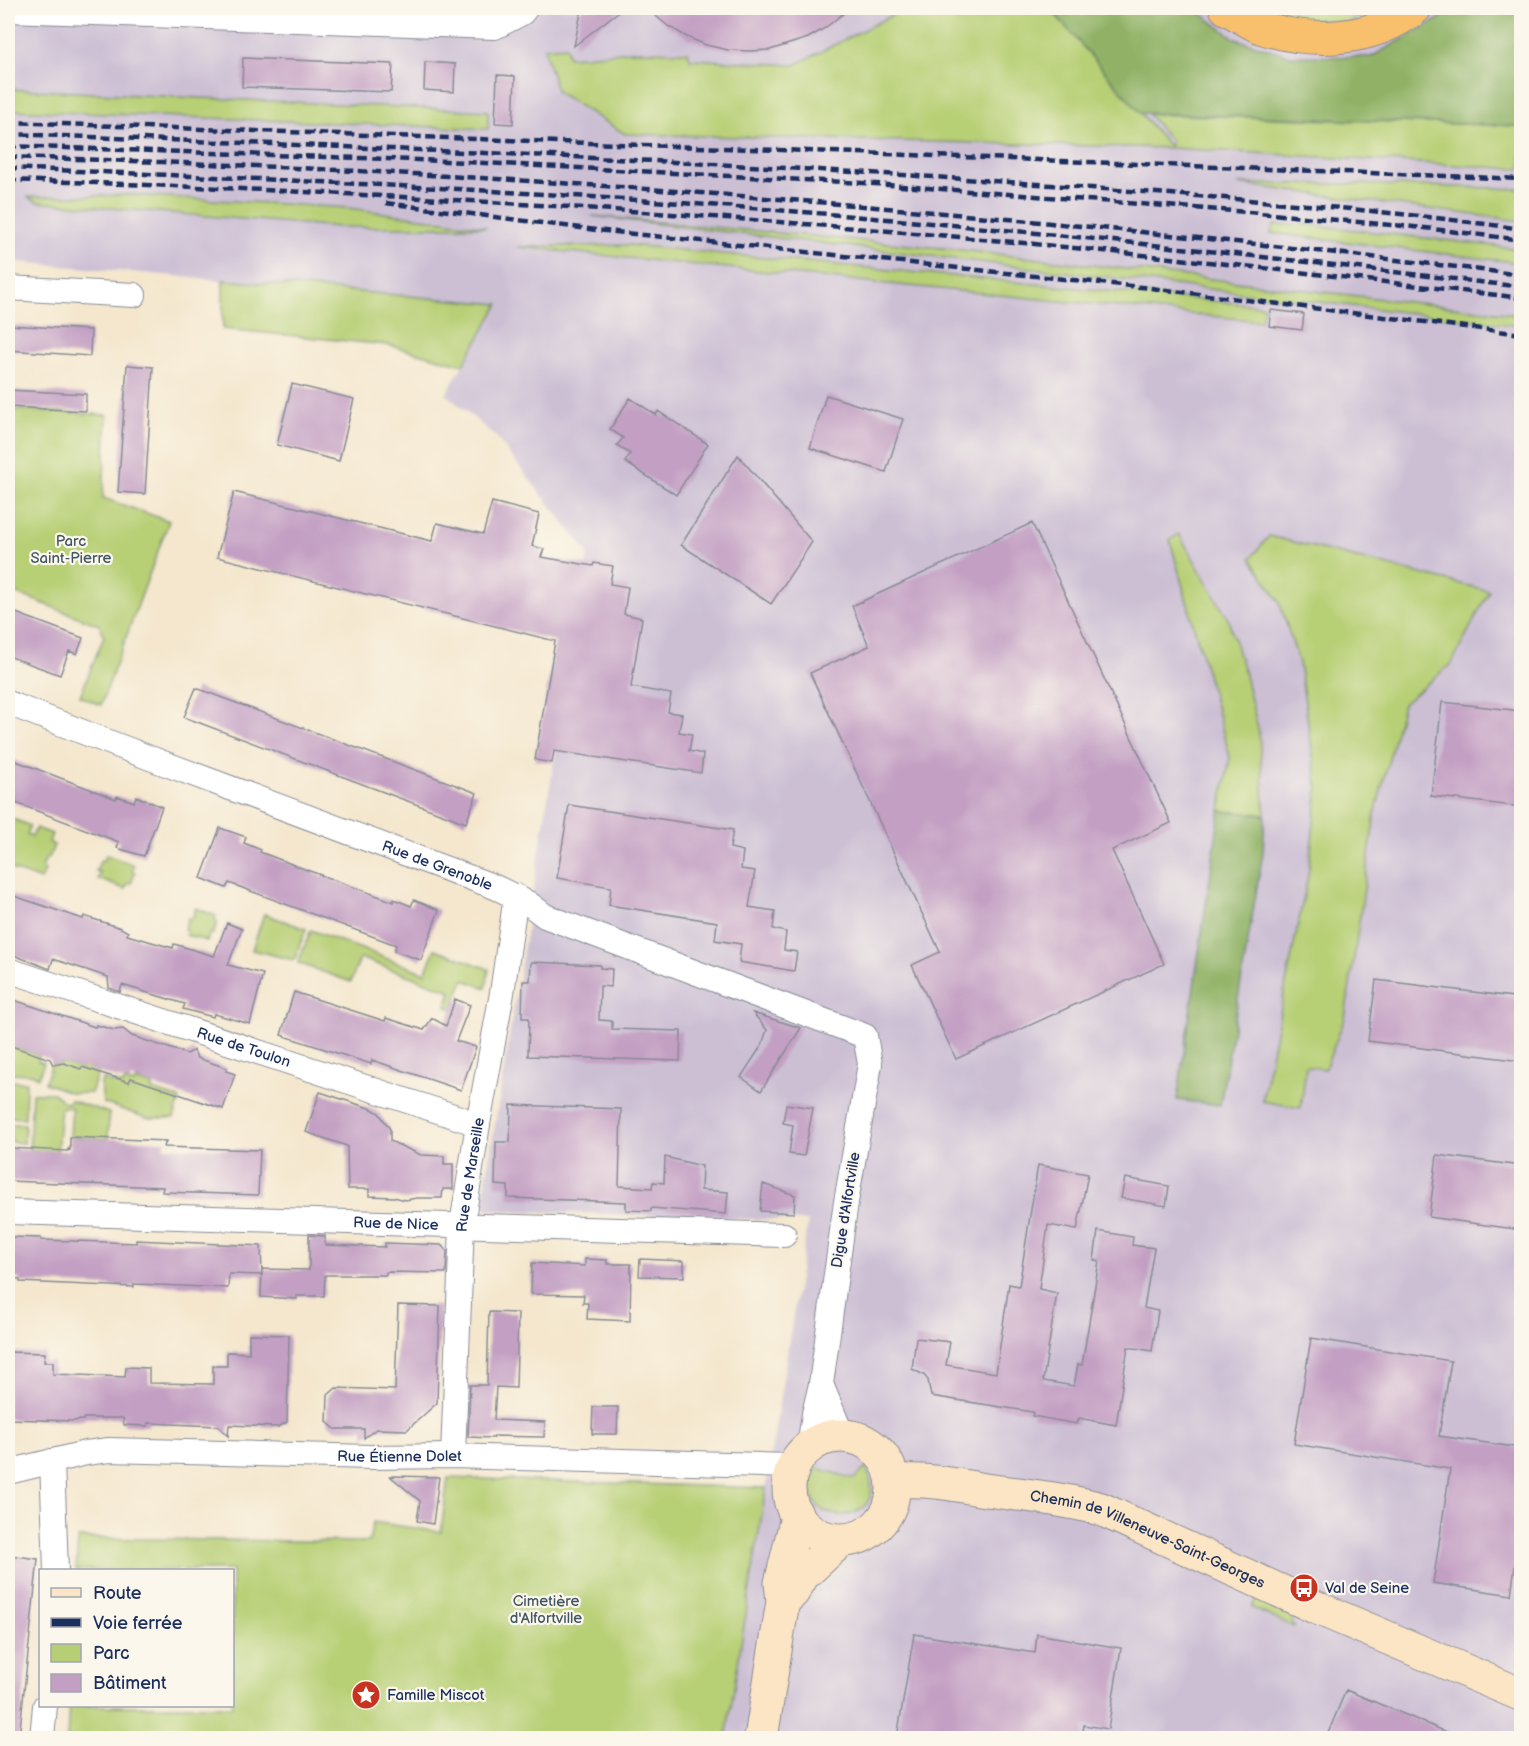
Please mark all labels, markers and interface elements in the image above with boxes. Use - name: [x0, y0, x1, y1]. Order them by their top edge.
- park label: Parc Saint-Pierre: [31, 532, 112, 568]
- street label: Rue de Grenoble: [379, 836, 495, 895]
- street label: Rue de Toulon: [194, 1023, 293, 1071]
- street label: Rue de Marseille: [452, 1116, 489, 1232]
- street label: Digue d'Alfortville: [827, 1151, 865, 1269]
- street label: Rue de Nice: [353, 1213, 439, 1234]
- street label: Rue Étienne Dolet: [337, 1446, 462, 1467]
- street label: Chemin de Villeneuve-Saint-Georges: [1029, 1486, 1269, 1593]
- legend: [39, 1569, 234, 1707]
- bus stop icon: Val de Seine: [1288, 1572, 1320, 1604]
- place label: Val de Seine: [1325, 1579, 1409, 1598]
- text: Route: [93, 1583, 142, 1604]
- park label: Cimetière d'Alfortville: [510, 1592, 582, 1628]
- text: Voie ferrée: [93, 1613, 183, 1634]
- text: Parc: [93, 1643, 130, 1664]
- text: Bâtiment: [93, 1673, 167, 1694]
- place icon: Famille Miscot: [350, 1679, 382, 1711]
- place label: Famille Miscot: [387, 1686, 485, 1705]

